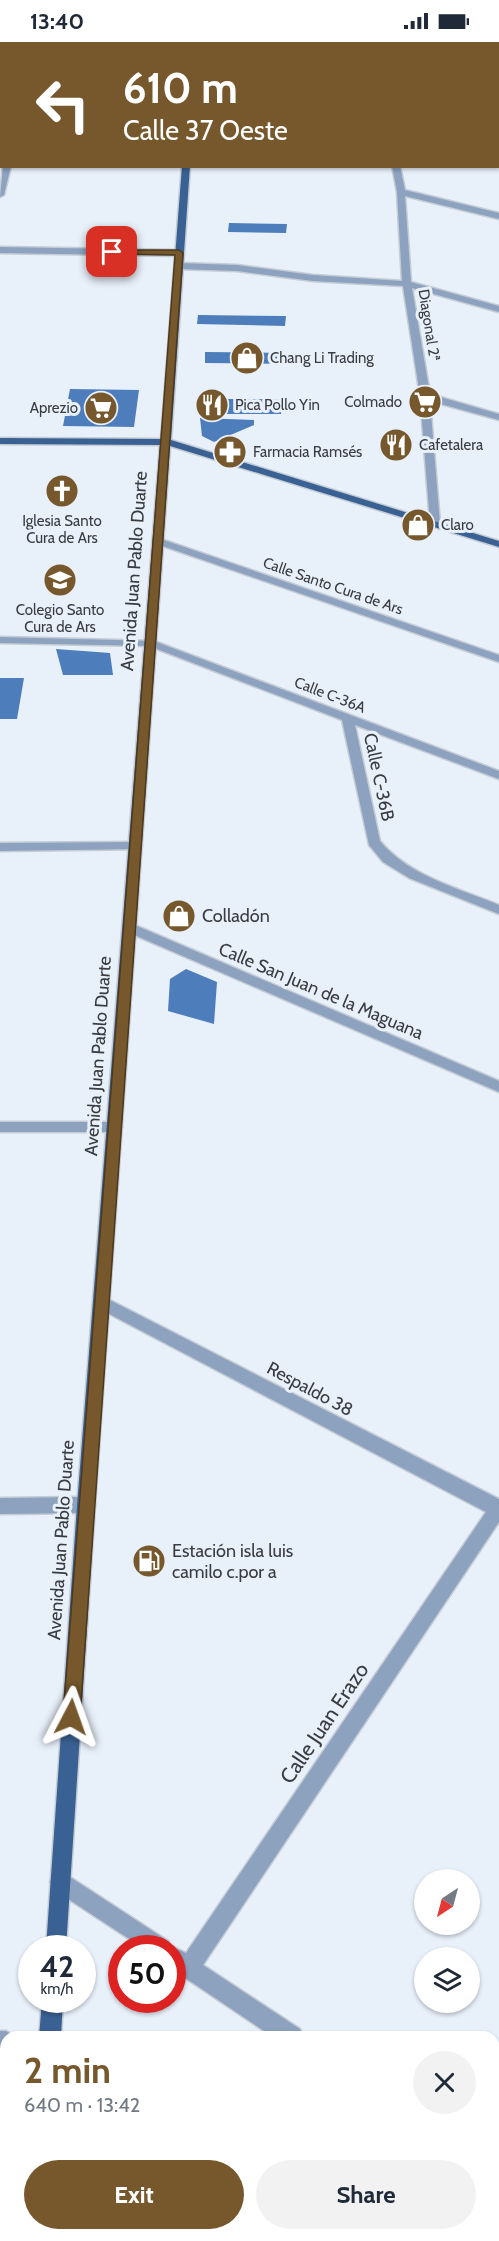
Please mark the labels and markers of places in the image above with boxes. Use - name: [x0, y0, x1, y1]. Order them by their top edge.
- pin: [86, 226, 137, 277]
- shop icon: Chang Li Trading: [229, 340, 265, 376]
- place label: Chang Li Trading: [270, 349, 374, 367]
- supermarket icon: Colmado: [407, 384, 443, 420]
- restaurant icon: Pica Pollo Yin: [194, 387, 230, 423]
- supermarket icon: Aprezio: [83, 390, 119, 426]
- place label: Colmado: [344, 393, 402, 411]
- place label: Pica Pollo Yin: [235, 396, 320, 414]
- place label: Aprezio: [30, 399, 78, 417]
- restaurant icon: Cafetalera: [378, 427, 414, 463]
- pharmacy icon: Farmacia Ramsés: [212, 434, 248, 470]
- place label: Cafetalera: [419, 436, 484, 454]
- place label: Farmacia Ramsés: [253, 443, 362, 461]
- church icon: Iglesia Santo Cura de Ars: [44, 473, 80, 509]
- shop icon: Claro: [400, 507, 436, 543]
- place label: Iglesia Santo Cura de Ars: [22, 512, 102, 547]
- place label: Claro: [441, 516, 474, 534]
- school or university icon: Colegio Santo Cura de Ars: [42, 562, 78, 598]
- place label: Colegio Santo Cura de Ars: [16, 601, 104, 636]
- shop icon: Colladón: [161, 898, 197, 934]
- place label: Colladón: [202, 905, 270, 927]
- place label: Estación isla luis camilo c.por a: [172, 1540, 293, 1583]
- fuel station icon: Estación isla luis camilo c.por a: [131, 1543, 167, 1579]

